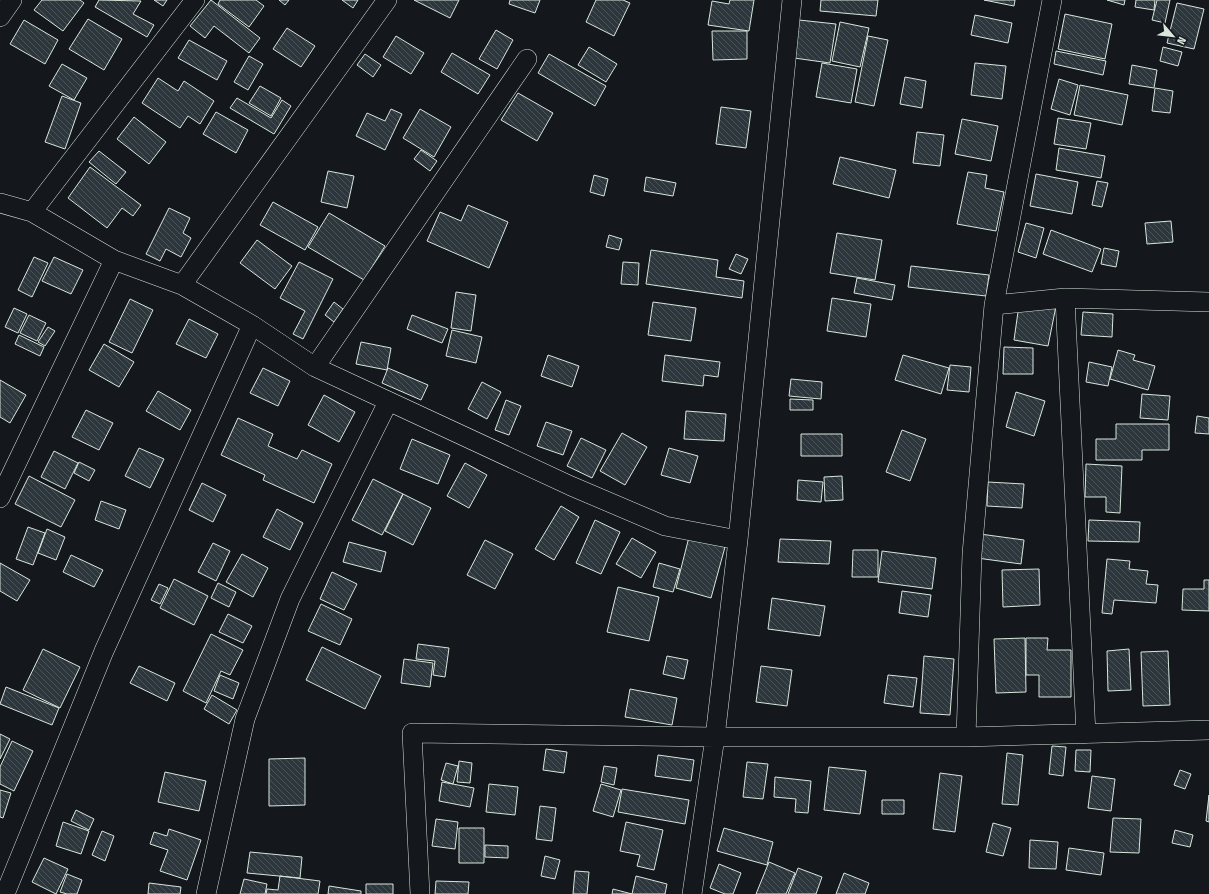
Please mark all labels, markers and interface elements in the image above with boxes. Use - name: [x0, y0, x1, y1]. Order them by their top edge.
- north arrow: [1153, 16, 1193, 56]
- text: N: [1174, 34, 1189, 46]

